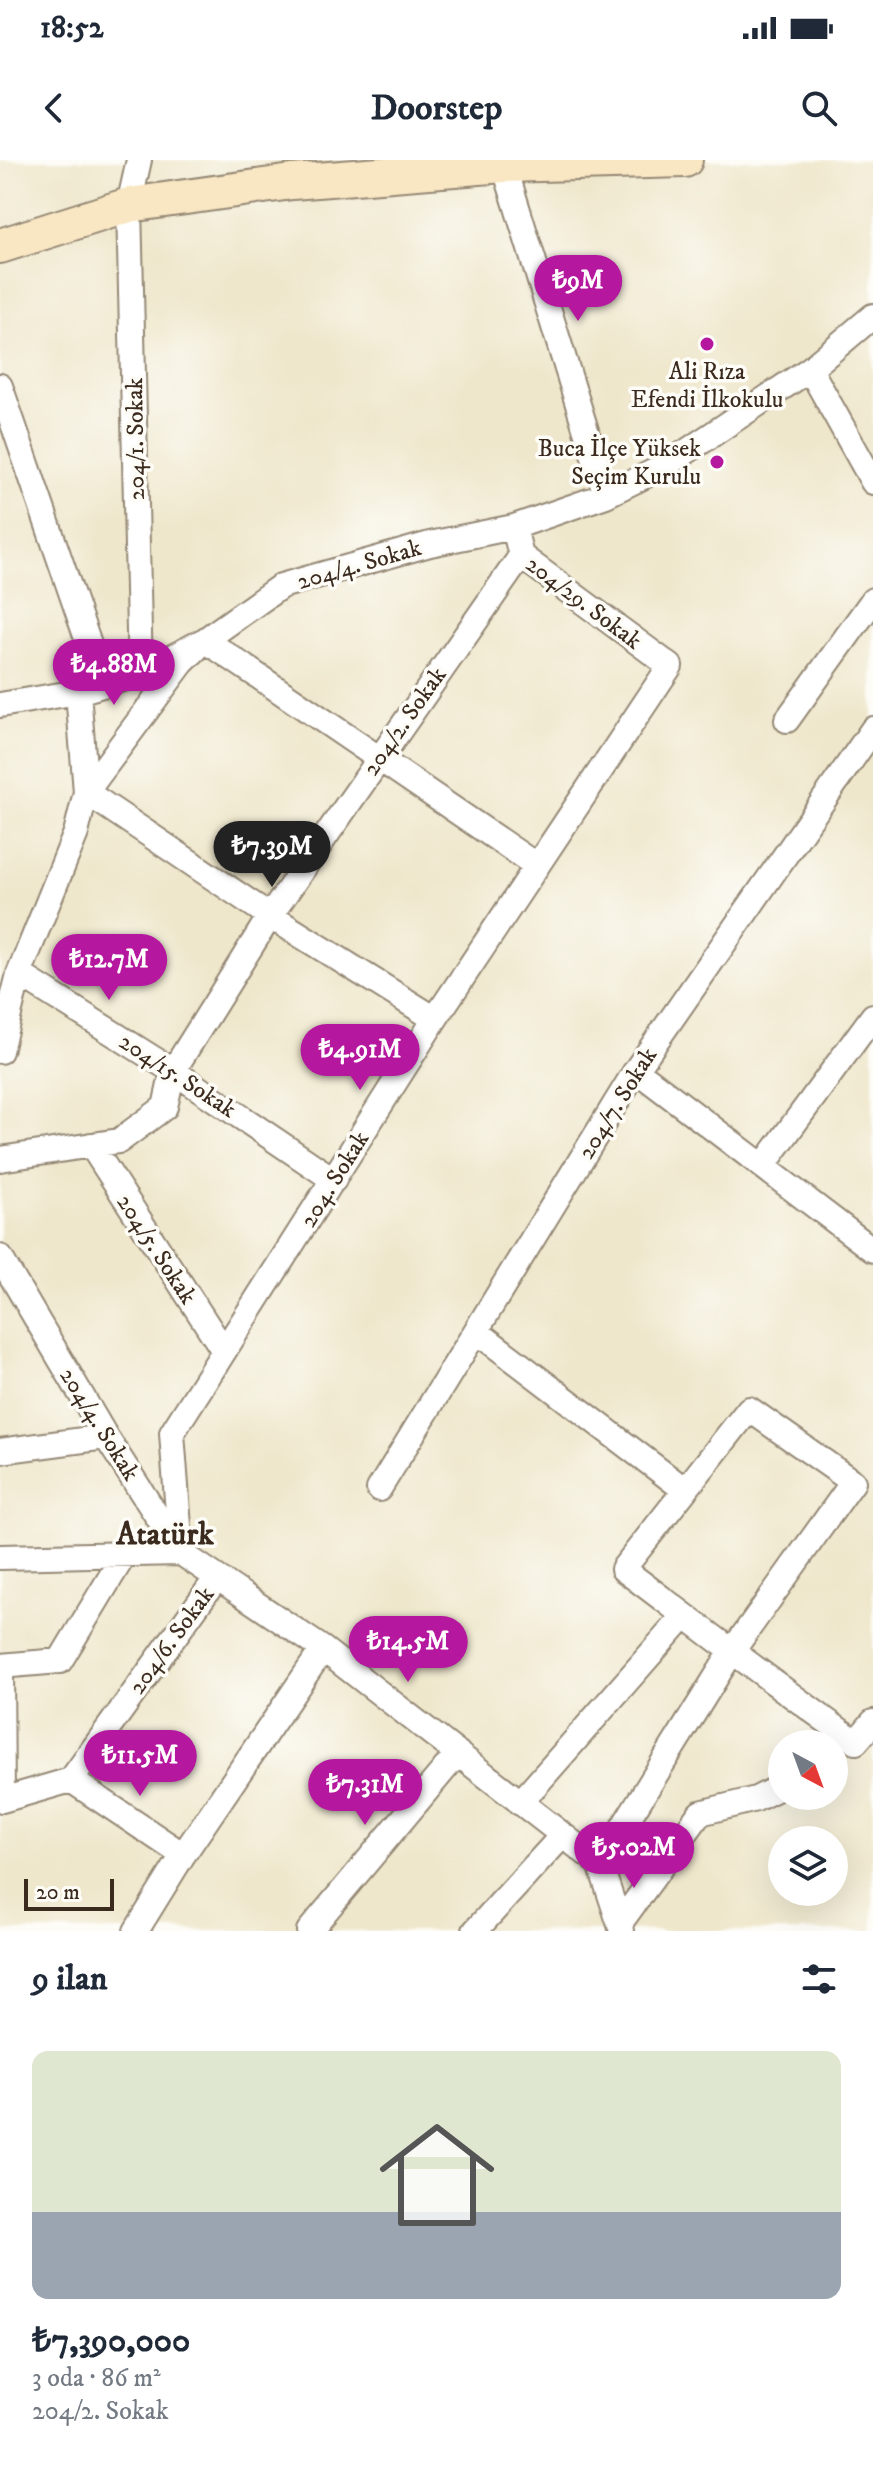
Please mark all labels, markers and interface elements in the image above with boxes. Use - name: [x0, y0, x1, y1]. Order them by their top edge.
- text: 18:52: [40, 10, 104, 47]
- icon: back: [32, 86, 76, 130]
- text: Doorstep: [371, 86, 502, 131]
- icon: search: [797, 86, 841, 130]
- pin: ₺9M: [539, 255, 617, 323]
- text: ₺9M: [552, 264, 604, 297]
- marker: Ali Rıza Efendi İlkokulu: [698, 335, 716, 353]
- place label: Ali Rıza Efendi İlkokulu: [631, 357, 783, 415]
- street label: 204/1. Sokak: [120, 377, 152, 501]
- place label: Buca İlçe Yüksek Seçim Kurulu: [538, 433, 701, 492]
- marker: Buca İlçe Yüksek Seçim Kurulu: [708, 453, 726, 471]
- street label: 204/4. Sokak: [294, 533, 425, 597]
- street label: 204/29. Sokak: [519, 549, 648, 656]
- pin: ₺4.88M: [49, 639, 179, 707]
- text: ₺4.88M: [71, 648, 157, 681]
- street label: 204/2. Sokak: [356, 661, 453, 782]
- pin: ₺7.39M: [207, 821, 337, 889]
- text: ₺7.39M: [231, 830, 313, 863]
- pin: ₺12.7M: [44, 934, 174, 1002]
- text: ₺12.7M: [69, 943, 149, 976]
- pin: ₺4.91M: [295, 1024, 425, 1092]
- street label: 204/15. Sokak: [113, 1027, 242, 1125]
- text: ₺4.91M: [319, 1033, 401, 1066]
- street label: 204/7. Sokak: [572, 1042, 664, 1165]
- street label: 204. Sokak: [294, 1126, 376, 1233]
- street label: 204/5. Sokak: [109, 1189, 203, 1310]
- street label: 204/4. Sokak: [53, 1362, 146, 1487]
- district label: Atatürk: [115, 1515, 215, 1555]
- street label: 204/6. Sokak: [123, 1581, 221, 1701]
- pin: ₺14.5M: [343, 1616, 473, 1684]
- text: ₺14.5M: [367, 1625, 449, 1658]
- pin: ₺11.5M: [75, 1730, 205, 1798]
- north arrow: [768, 1730, 848, 1810]
- map controls: [768, 1730, 848, 1906]
- text: ₺11.5M: [102, 1739, 178, 1772]
- pin: ₺7.31M: [300, 1759, 430, 1827]
- text: ₺7.31M: [326, 1768, 404, 1801]
- pin: ₺5.02M: [569, 1822, 699, 1890]
- button: layers: [768, 1826, 848, 1906]
- text: ₺5.02M: [592, 1831, 676, 1864]
- scale bar: [24, 1875, 114, 1911]
- text: 20 m: [36, 1879, 80, 1906]
- icon: filters: [797, 1957, 841, 2001]
- text: 9 ilan: [32, 1958, 107, 2000]
- icon: home: [365, 2103, 509, 2247]
- text: ₺7,390,000: [32, 2320, 190, 2362]
- text: 3 oda · 86 m²: [32, 2362, 161, 2395]
- text: 204/2. Sokak: [32, 2395, 169, 2428]

